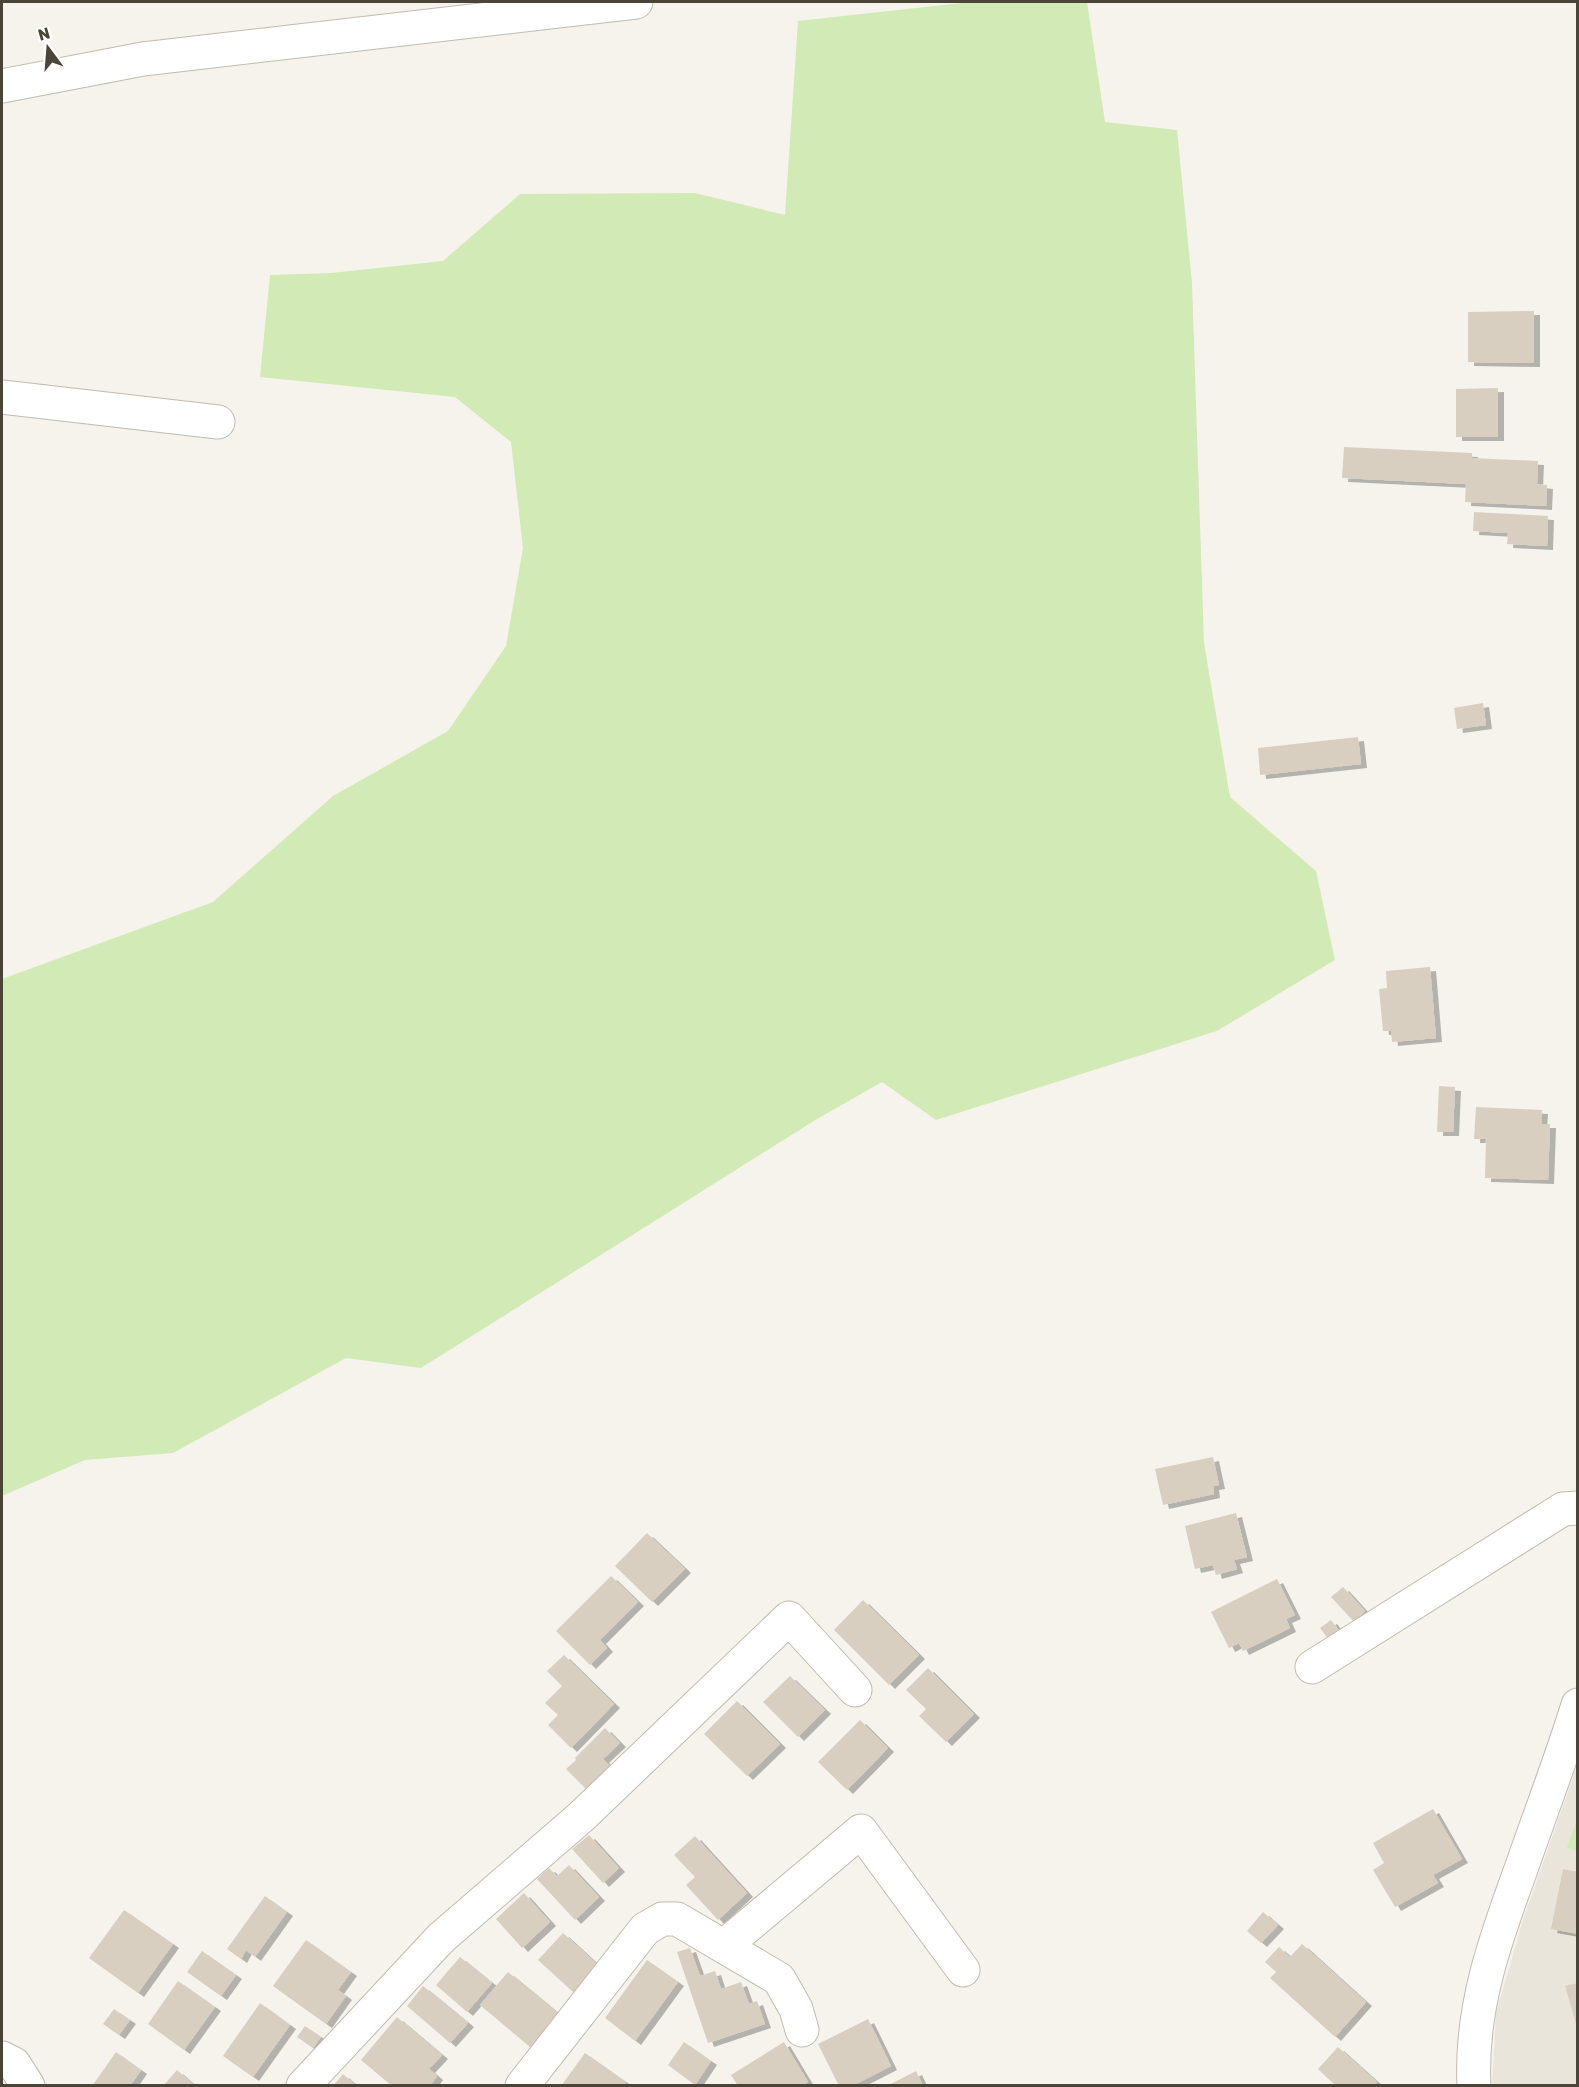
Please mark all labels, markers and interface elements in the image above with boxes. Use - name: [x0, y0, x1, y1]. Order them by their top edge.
- north arrow: [18, 18, 78, 78]
- text: N: [36, 23, 52, 45]

